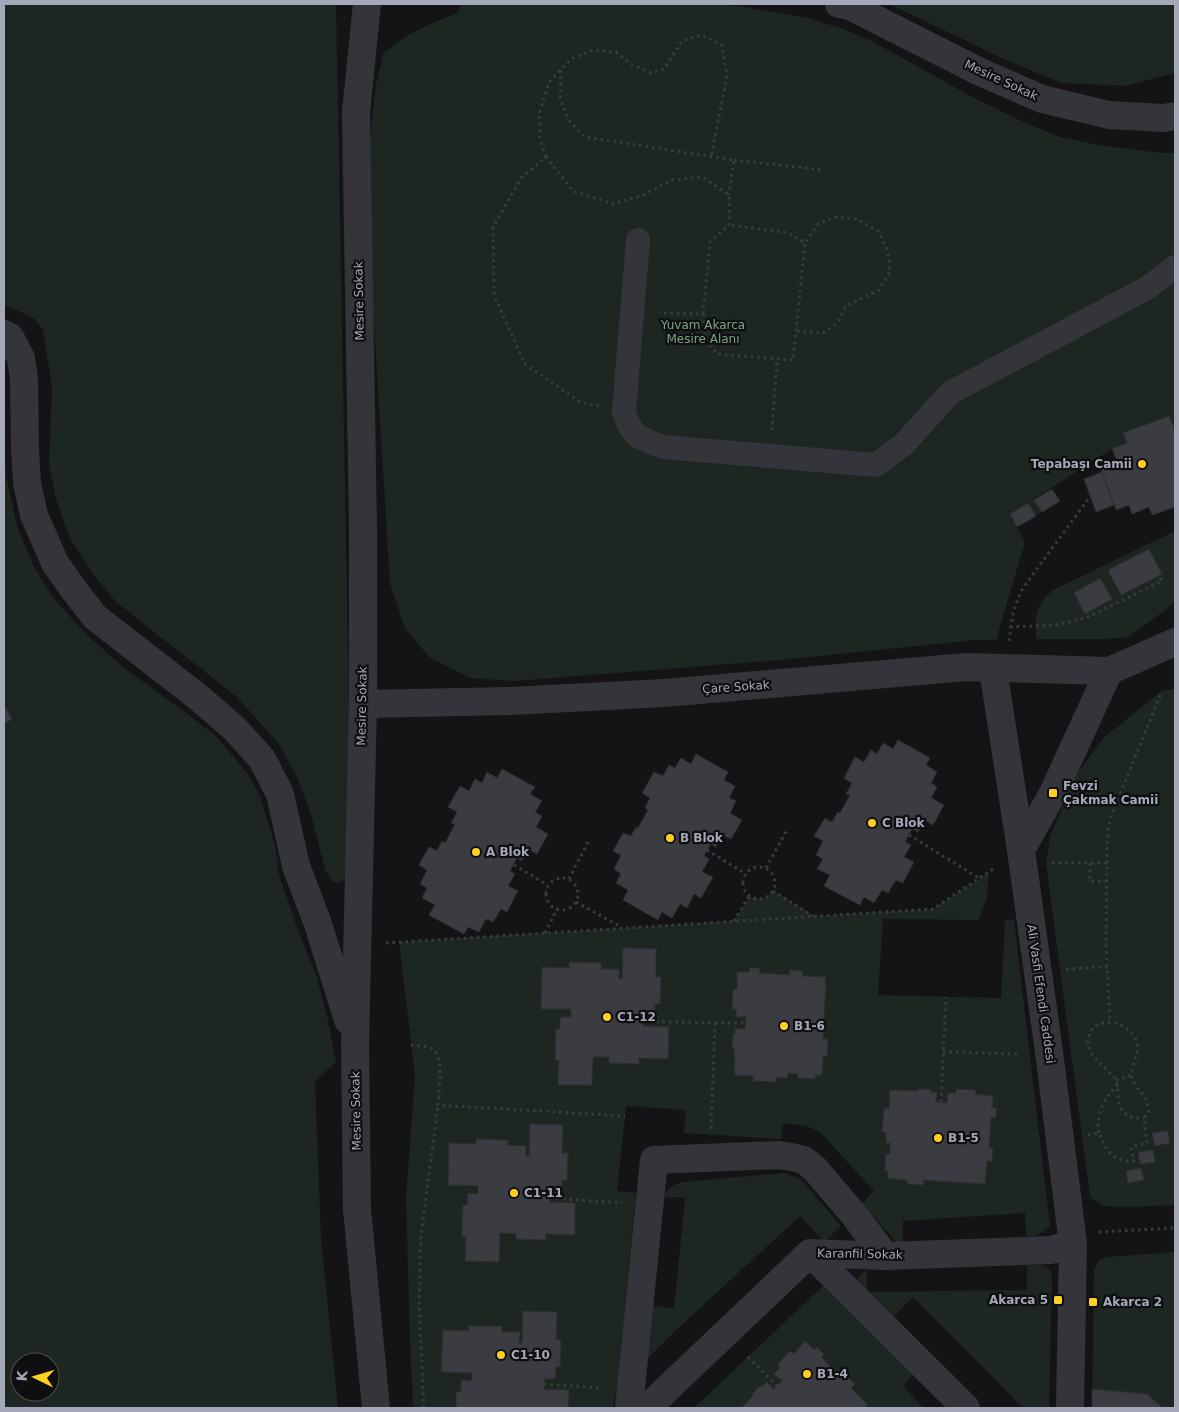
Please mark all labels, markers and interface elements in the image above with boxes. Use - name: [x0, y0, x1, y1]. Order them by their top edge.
- street label: Mesire Sokak: [962, 57, 1040, 103]
- street label: Mesire Sokak: [351, 261, 367, 341]
- park label: Yuvam Akarca Mesire Alanı: [660, 318, 745, 346]
- place label: Tepabaşı Camii: [1031, 457, 1132, 471]
- marker: Tepabaşı Camii: [1136, 458, 1148, 470]
- street label: Mesire Sokak: [354, 666, 370, 746]
- street label: Çare Sokak: [702, 678, 770, 696]
- place label: Fevzi Çakmak Camii: [1063, 779, 1158, 807]
- marker: Fevzi Çakmak Camii: [1047, 787, 1059, 799]
- place label: C Blok: [882, 816, 925, 830]
- marker: C Blok: [866, 817, 878, 829]
- place label: B Blok: [680, 831, 724, 845]
- marker: B Blok: [664, 832, 676, 844]
- place label: A Blok: [486, 845, 530, 859]
- marker: A Blok: [470, 846, 482, 858]
- street label: Ali Vasfi Efendi Caddesi: [1024, 923, 1058, 1065]
- place label: C1-12: [617, 1010, 656, 1024]
- marker: C1-12: [601, 1011, 613, 1023]
- place label: B1-6: [794, 1019, 825, 1033]
- marker: B1-6: [778, 1020, 790, 1032]
- street label: Mesire Sokak: [348, 1071, 364, 1151]
- place label: B1-5: [948, 1131, 979, 1145]
- marker: B1-5: [932, 1132, 944, 1144]
- place label: C1-11: [524, 1186, 563, 1200]
- marker: C1-11: [508, 1187, 520, 1199]
- street label: Karanfil Sokak: [817, 1246, 903, 1262]
- place label: Akarca 5: [989, 1293, 1048, 1307]
- marker: Akarca 5: [1052, 1294, 1064, 1306]
- place label: Akarca 2: [1103, 1295, 1162, 1309]
- marker: Akarca 2: [1087, 1296, 1099, 1308]
- place label: C1-10: [511, 1348, 550, 1362]
- marker: C1-10: [495, 1349, 507, 1361]
- north arrow: [10, 1352, 60, 1402]
- place label: B1-4: [817, 1367, 848, 1381]
- marker: B1-4: [801, 1368, 813, 1380]
- text: K: [14, 1369, 31, 1382]

